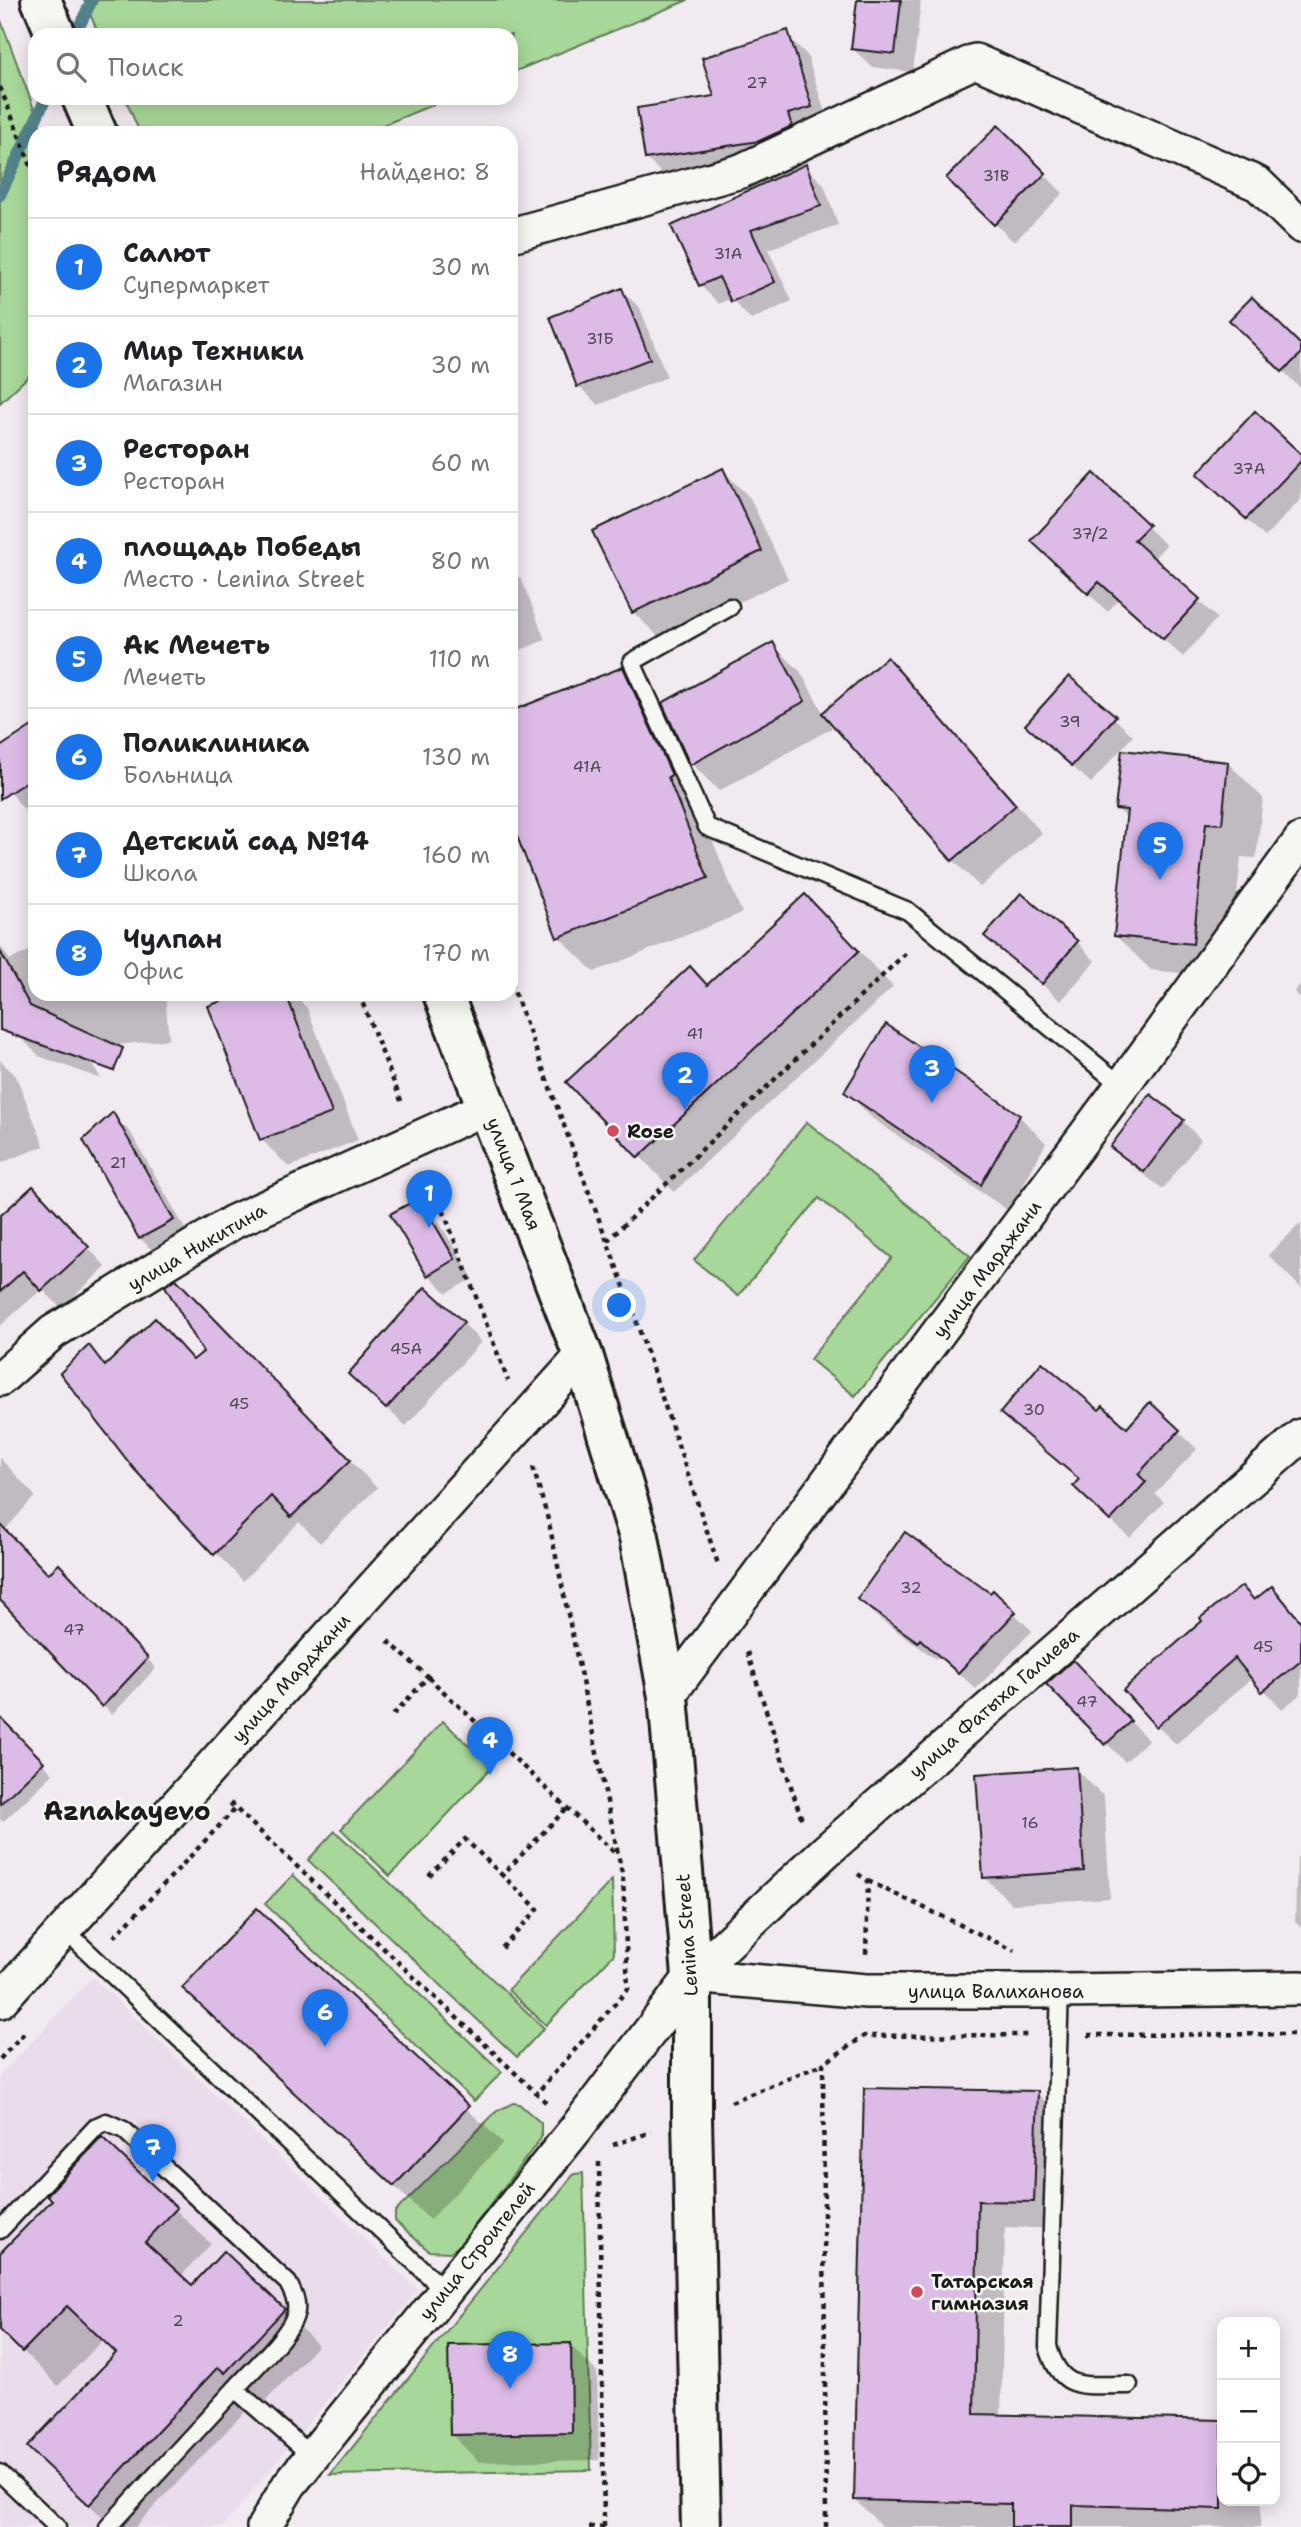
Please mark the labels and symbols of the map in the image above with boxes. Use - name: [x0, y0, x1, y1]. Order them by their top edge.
- house number: 27: [746, 72, 768, 93]
- house number: 31В: [983, 165, 1009, 186]
- house number: 31А: [714, 243, 742, 264]
- house number: 31Б: [586, 328, 614, 349]
- house number: 37А: [1233, 458, 1265, 479]
- house number: 37/2: [1072, 523, 1108, 544]
- house number: 39: [1059, 711, 1081, 732]
- house number: 41А: [573, 756, 601, 777]
- pin: 5: [1137, 822, 1183, 880]
- house number: 41: [686, 1023, 704, 1044]
- pin: 3: [909, 1045, 955, 1103]
- pin: 2: [662, 1052, 708, 1110]
- street label: улица 1 Мая: [481, 1114, 547, 1234]
- place label: Rose: [627, 1119, 674, 1144]
- marker: Rose: [605, 1123, 621, 1139]
- house number: 21: [109, 1152, 127, 1173]
- pin: 1: [406, 1170, 452, 1228]
- street label: улица Марджани: [927, 1195, 1047, 1343]
- street label: улица Никитина: [123, 1197, 271, 1297]
- your location: [602, 1288, 636, 1322]
- house number: 45А: [390, 1338, 422, 1359]
- house number: 45: [229, 1393, 249, 1414]
- house number: 30: [1023, 1399, 1045, 1420]
- house number: 32: [900, 1577, 922, 1598]
- street label: улица Марджани: [226, 1608, 356, 1748]
- house number: 47: [63, 1619, 85, 1640]
- street label: улица Фатыха Галиева: [904, 1622, 1084, 1784]
- house number: 45: [1253, 1636, 1273, 1657]
- house number: 47: [1076, 1691, 1098, 1712]
- pin: 4: [467, 1717, 513, 1775]
- district label: Aznakayevo: [43, 1793, 211, 1828]
- house number: 16: [1021, 1812, 1039, 1833]
- street label: Lenina Street: [670, 1873, 704, 1997]
- street label: улица Валиханова: [908, 1979, 1084, 2004]
- pin: 6: [302, 1989, 348, 2047]
- pin: 7: [130, 2124, 176, 2182]
- street label: улица Строителей: [414, 2177, 540, 2325]
- place label: Татарская гимназия: [931, 2269, 1034, 2316]
- marker: Татарская гимназия: [909, 2284, 925, 2300]
- house number: 2: [172, 2310, 184, 2331]
- pin: 8: [487, 2331, 533, 2389]

